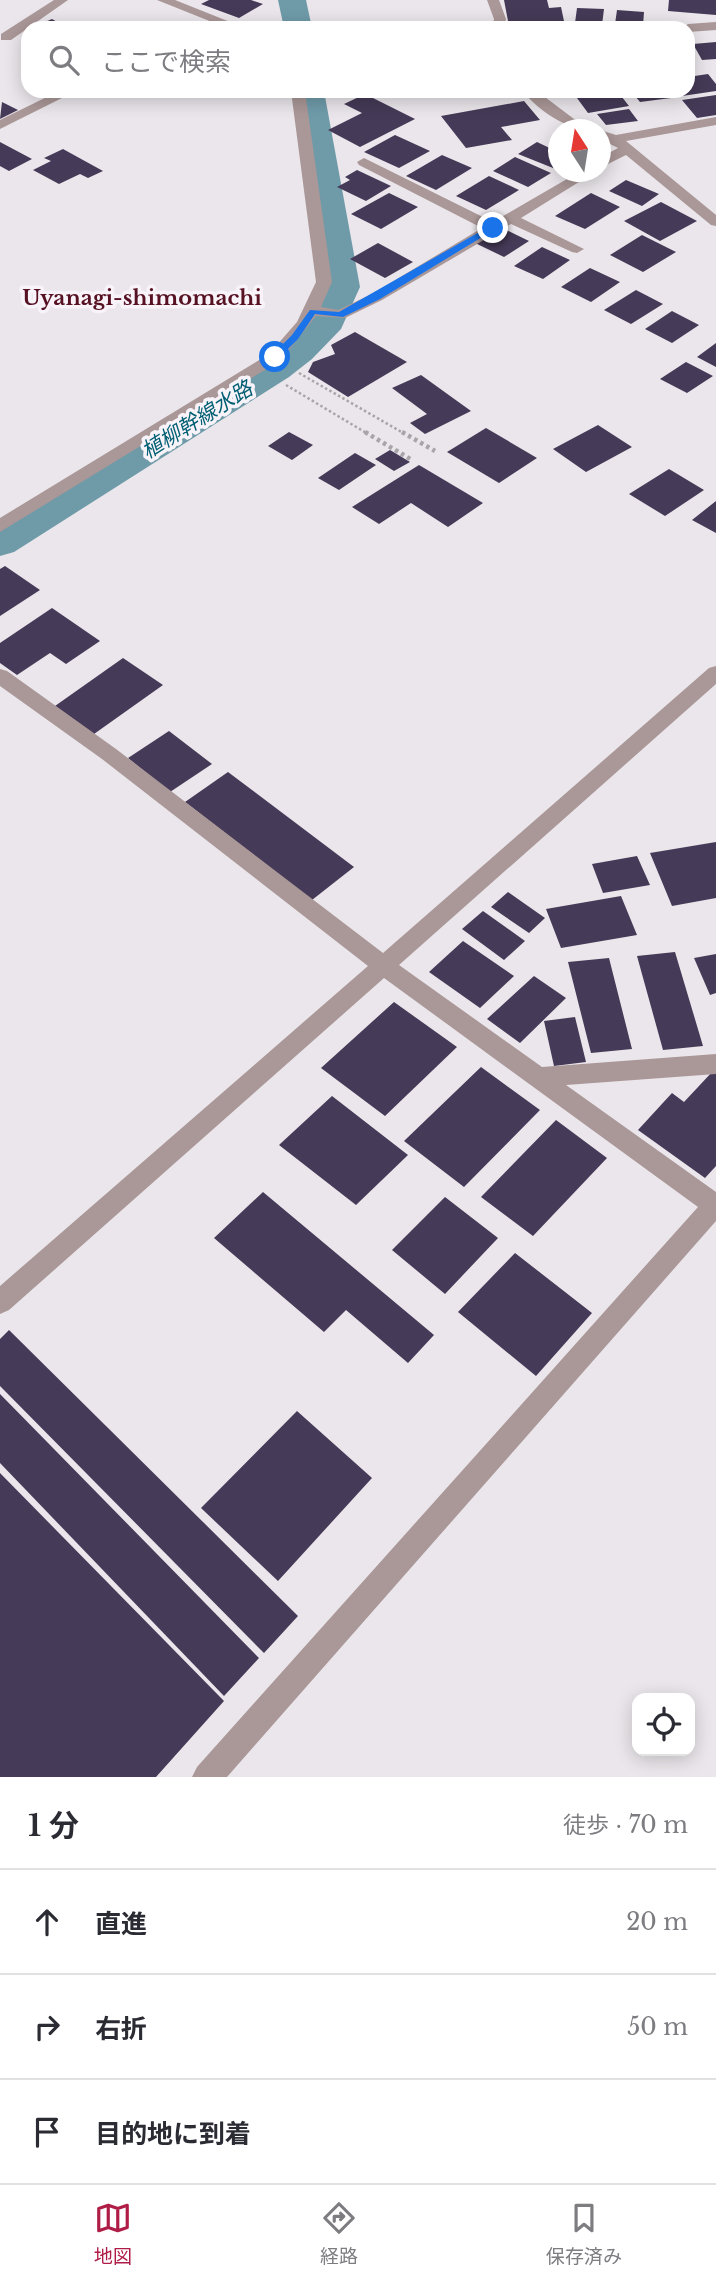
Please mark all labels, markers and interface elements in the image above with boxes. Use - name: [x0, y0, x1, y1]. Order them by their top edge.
- search box: [21, 21, 695, 98]
- icon: search: [45, 41, 83, 79]
- text: ここで検索: [101, 46, 231, 78]
- north arrow: [548, 119, 611, 182]
- route end: [477, 212, 508, 243]
- district label: Uyanagi-shimomachi: [22, 285, 262, 311]
- route start: [259, 341, 290, 372]
- water label: 植柳幹線水路: [137, 375, 259, 464]
- map controls: [632, 1693, 695, 1756]
- button: locate: [632, 1693, 695, 1756]
- text: 1 分: [28, 1807, 79, 1844]
- text: 徒歩 · 70 m: [563, 1811, 688, 1839]
- icon: ahead: [28, 1903, 66, 1941]
- text: 直進: [95, 1908, 147, 1940]
- text: 20 m: [626, 1908, 688, 1936]
- icon: right: [28, 2008, 66, 2046]
- text: 右折: [95, 2013, 147, 2045]
- text: 50 m: [627, 2013, 688, 2041]
- icon: arrive: [28, 2113, 66, 2151]
- text: 目的地に到着: [95, 2118, 251, 2150]
- tab: 地図: [94, 2199, 132, 2268]
- tab: 経路: [320, 2199, 358, 2268]
- tab: 保存済み: [546, 2199, 622, 2268]

